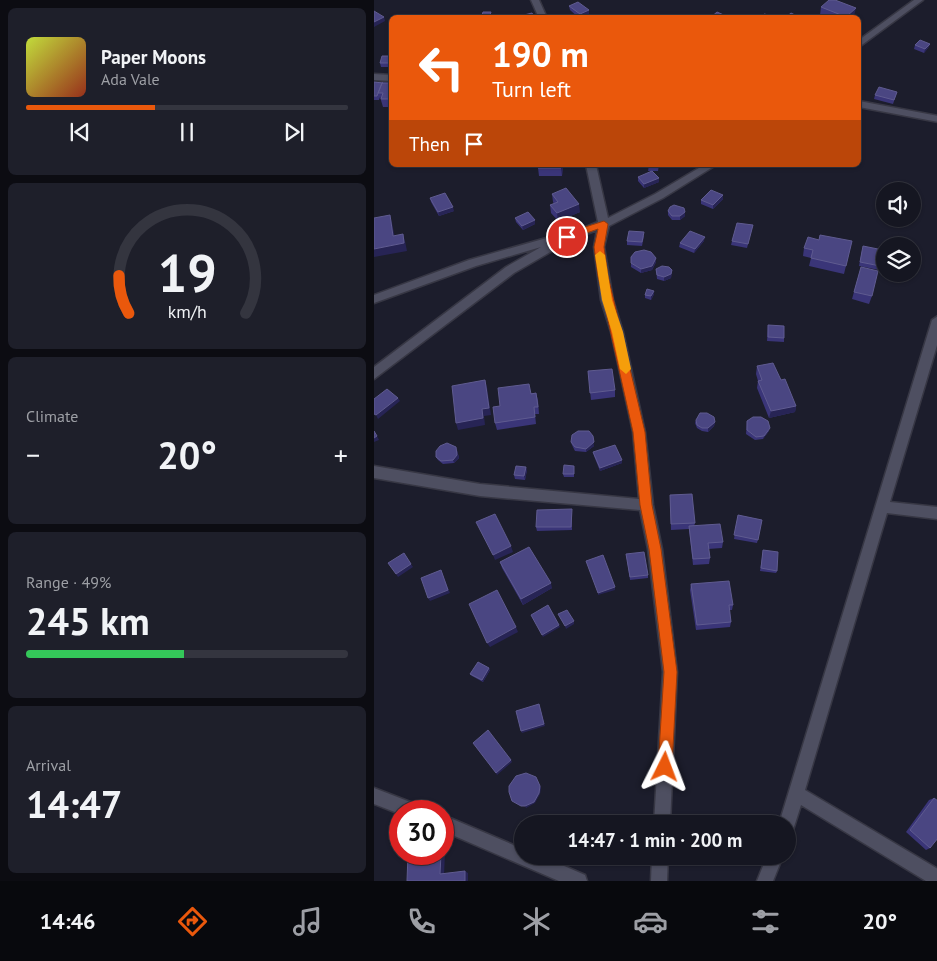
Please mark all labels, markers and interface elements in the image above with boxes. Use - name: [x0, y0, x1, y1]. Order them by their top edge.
- text: 190 m: [492, 31, 589, 77]
- icon: left: [409, 35, 474, 100]
- text: Paper Moons: [101, 45, 206, 69]
- text: Ada Vale: [101, 69, 160, 89]
- text: Turn left: [492, 75, 571, 103]
- icon: previous: [66, 118, 94, 146]
- icon: pause: [173, 118, 201, 146]
- icon: next: [280, 118, 308, 146]
- icon: arrive: [460, 130, 488, 158]
- text: Then: [409, 132, 450, 156]
- map controls: [876, 182, 921, 282]
- button: sound: [876, 182, 921, 227]
- pin: [546, 216, 588, 258]
- icon: arrive: [553, 223, 581, 251]
- button: layers: [876, 237, 921, 282]
- text: 19: [158, 239, 216, 306]
- text: km/h: [167, 300, 207, 323]
- text: Climate: [26, 406, 78, 426]
- text: 20°: [157, 430, 217, 479]
- text: −: [26, 436, 40, 473]
- text: +: [334, 436, 348, 473]
- text: Range · 49%: [26, 572, 111, 592]
- text: 245 km: [26, 596, 150, 645]
- position arrow: [638, 740, 690, 792]
- text: Arrival: [26, 755, 71, 775]
- text: 14:47: [26, 779, 122, 828]
- speed limit sign: 30: [389, 800, 454, 865]
- text: 14:47 · 1 min · 200 m: [568, 828, 742, 852]
- icon: directions: [175, 904, 210, 939]
- icon: music: [290, 904, 325, 939]
- icon: phone: [404, 904, 439, 939]
- icon: climate: [519, 904, 554, 939]
- icon: car: [633, 904, 668, 939]
- icon: filters: [748, 904, 783, 939]
- text: 14:46: [40, 907, 96, 935]
- text: 20°: [863, 907, 897, 935]

